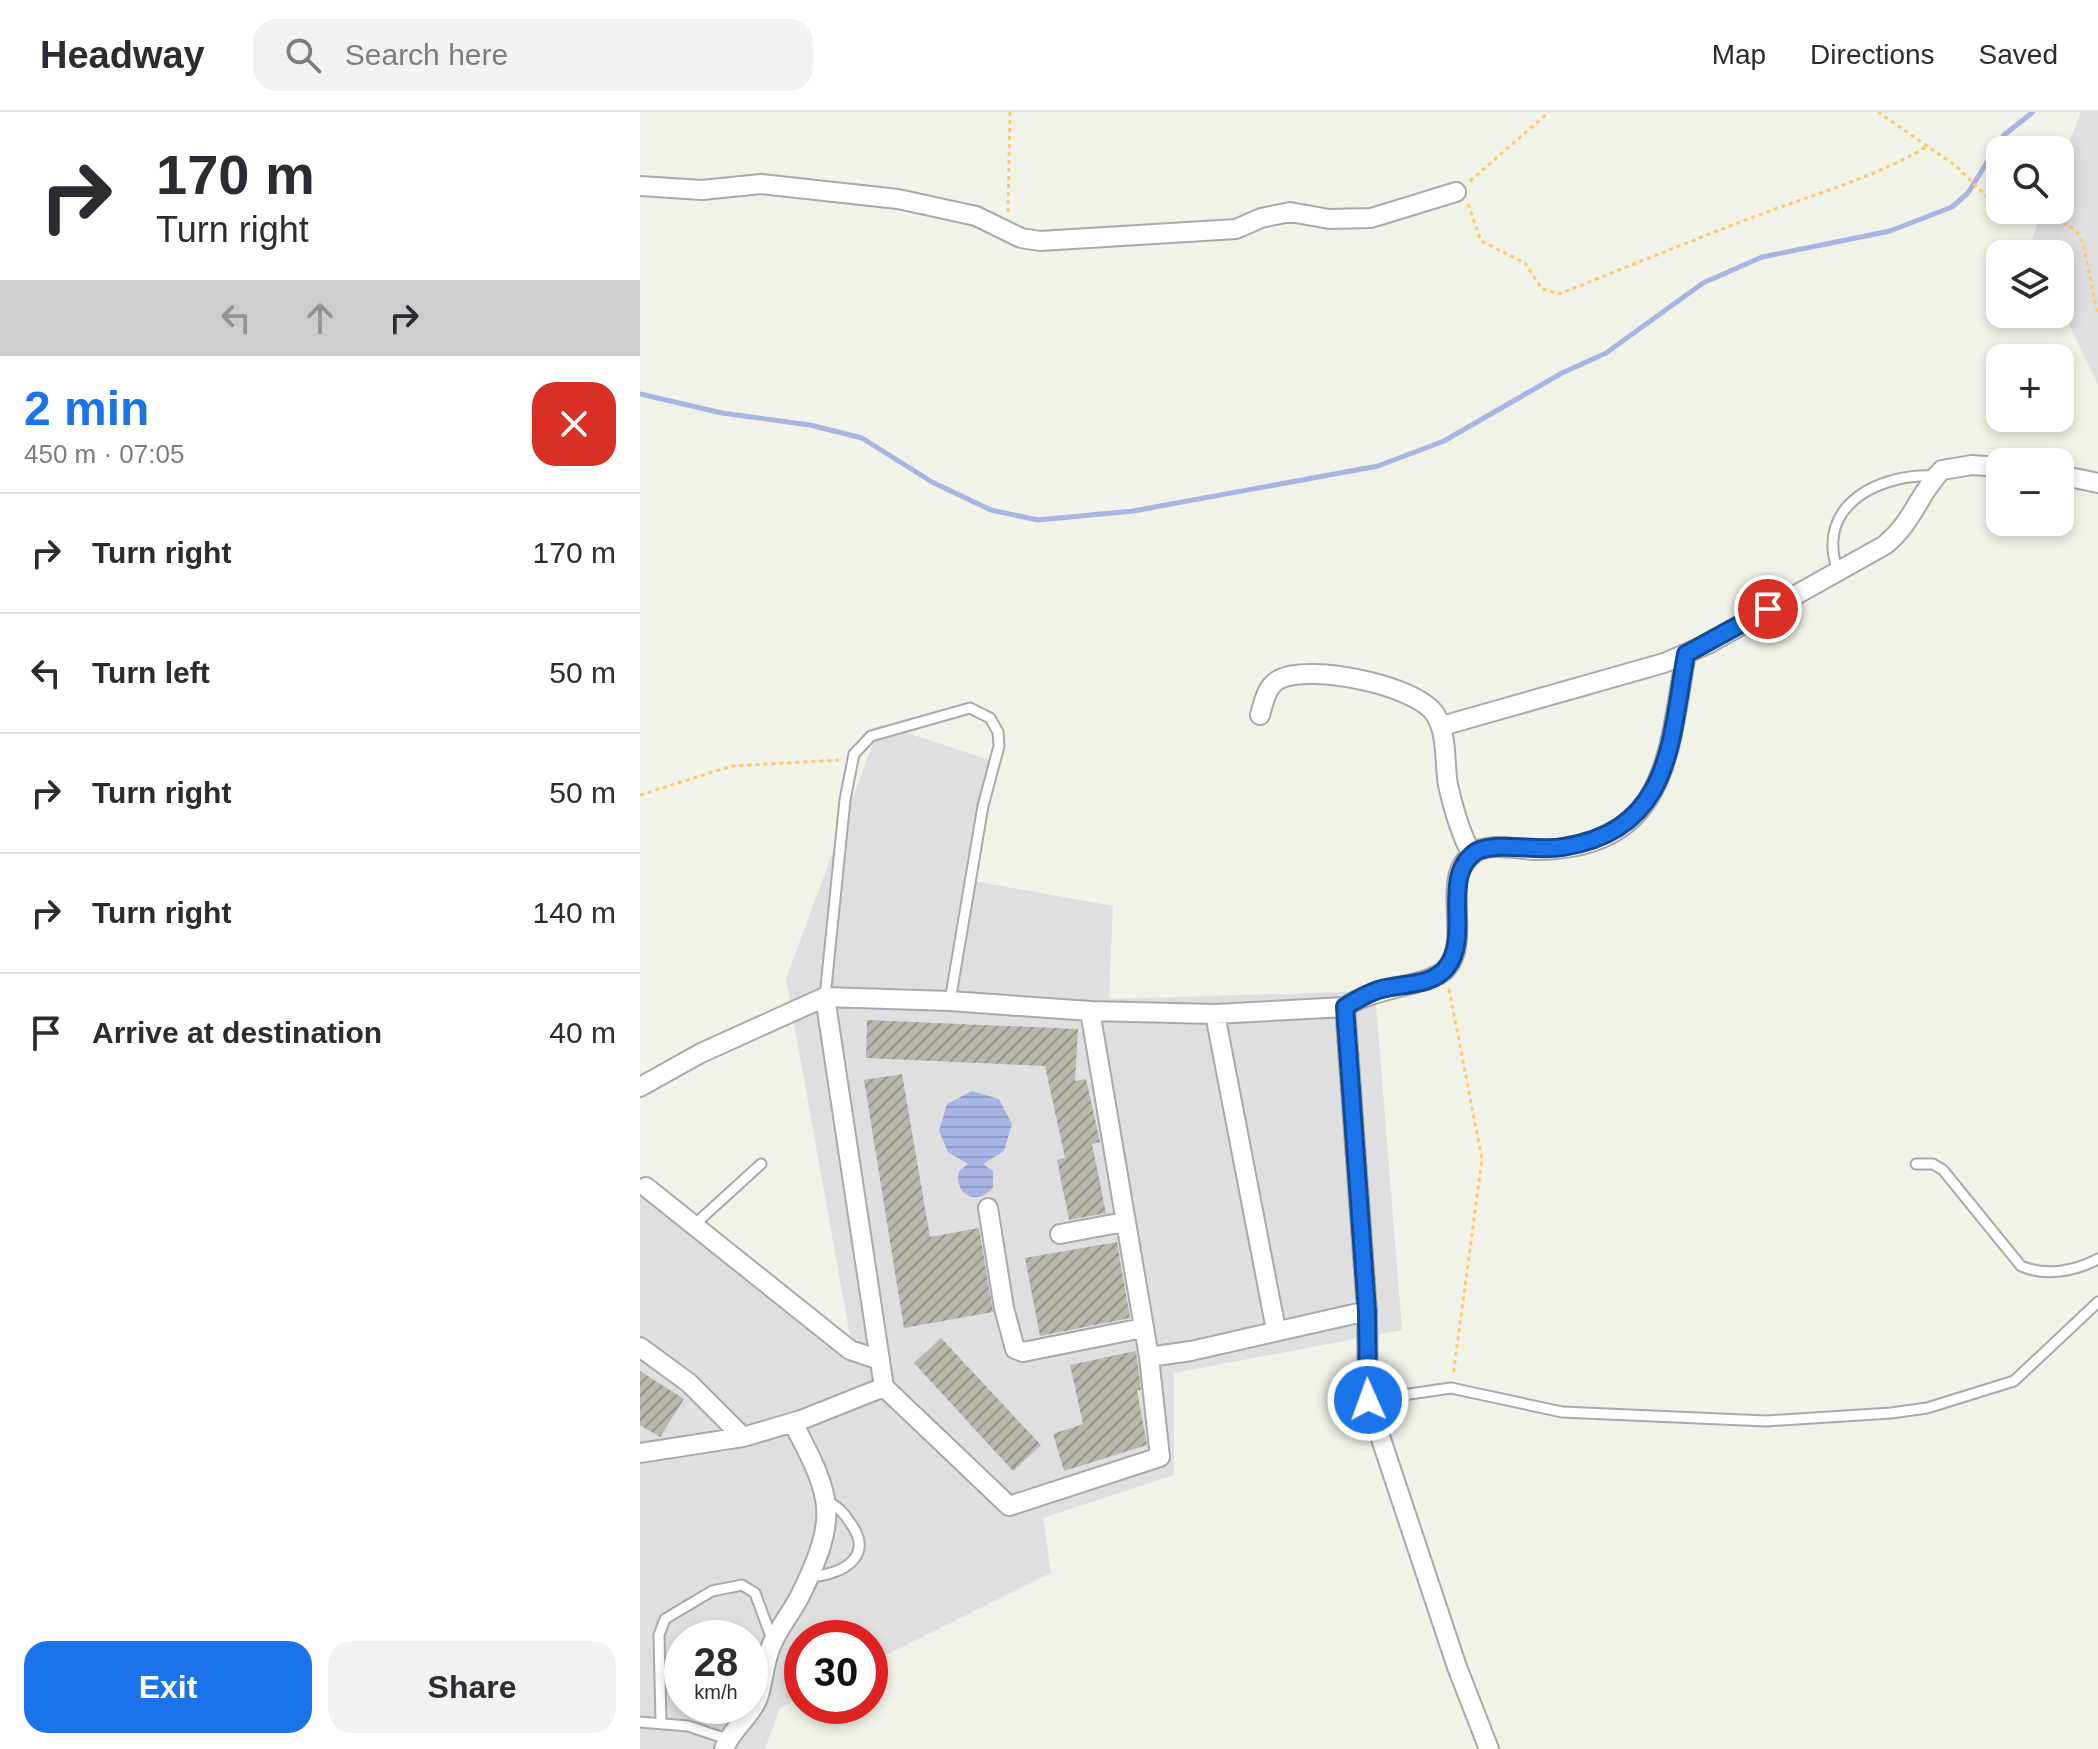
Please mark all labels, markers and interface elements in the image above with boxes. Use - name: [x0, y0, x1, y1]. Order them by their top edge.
- search box: [253, 19, 813, 91]
- icon: search: [281, 33, 325, 77]
- text: Headway: [40, 34, 205, 76]
- text: Search here: [345, 38, 508, 71]
- text: Map: [1712, 39, 1766, 70]
- text: Directions: [1810, 39, 1935, 70]
- text: Saved: [1979, 39, 2058, 70]
- map controls: [1986, 136, 2074, 536]
- button: search: [1986, 136, 2074, 224]
- text: 170 m: [156, 143, 315, 206]
- icon: right: [24, 144, 128, 248]
- text: Turn right: [156, 209, 309, 250]
- button: layers: [1986, 240, 2074, 328]
- icon: left: [214, 296, 258, 340]
- icon: ahead: [298, 296, 342, 340]
- icon: right: [382, 296, 426, 340]
- button: +: [1986, 344, 2074, 432]
- text: 2 min: [24, 382, 149, 435]
- button: close: [532, 382, 616, 466]
- text: 450 m · 07:05: [24, 439, 184, 469]
- button: −: [1986, 448, 2074, 536]
- icon: right: [24, 531, 68, 575]
- text: Turn right: [92, 536, 231, 569]
- text: 170 m: [533, 536, 616, 569]
- pin: [1734, 575, 1802, 643]
- icon: arrive: [1746, 587, 1790, 631]
- icon: left: [24, 651, 68, 695]
- text: Turn left: [92, 656, 210, 689]
- text: 50 m: [549, 656, 616, 689]
- icon: right: [24, 771, 68, 815]
- text: Turn right: [92, 776, 231, 809]
- text: 50 m: [549, 776, 616, 809]
- icon: right: [24, 891, 68, 935]
- text: Turn right: [92, 896, 231, 929]
- text: 140 m: [533, 896, 616, 929]
- icon: arrive: [24, 1011, 68, 1055]
- text: Arrive at destination: [92, 1016, 382, 1049]
- text: 40 m: [549, 1016, 616, 1049]
- position arrow: [1326, 1358, 1410, 1442]
- speed limit sign: 30: [784, 1620, 888, 1724]
- text: 28: [694, 1640, 738, 1684]
- button: Exit: [24, 1641, 312, 1733]
- button: Share: [328, 1641, 616, 1733]
- text: km/h: [694, 1681, 738, 1703]

